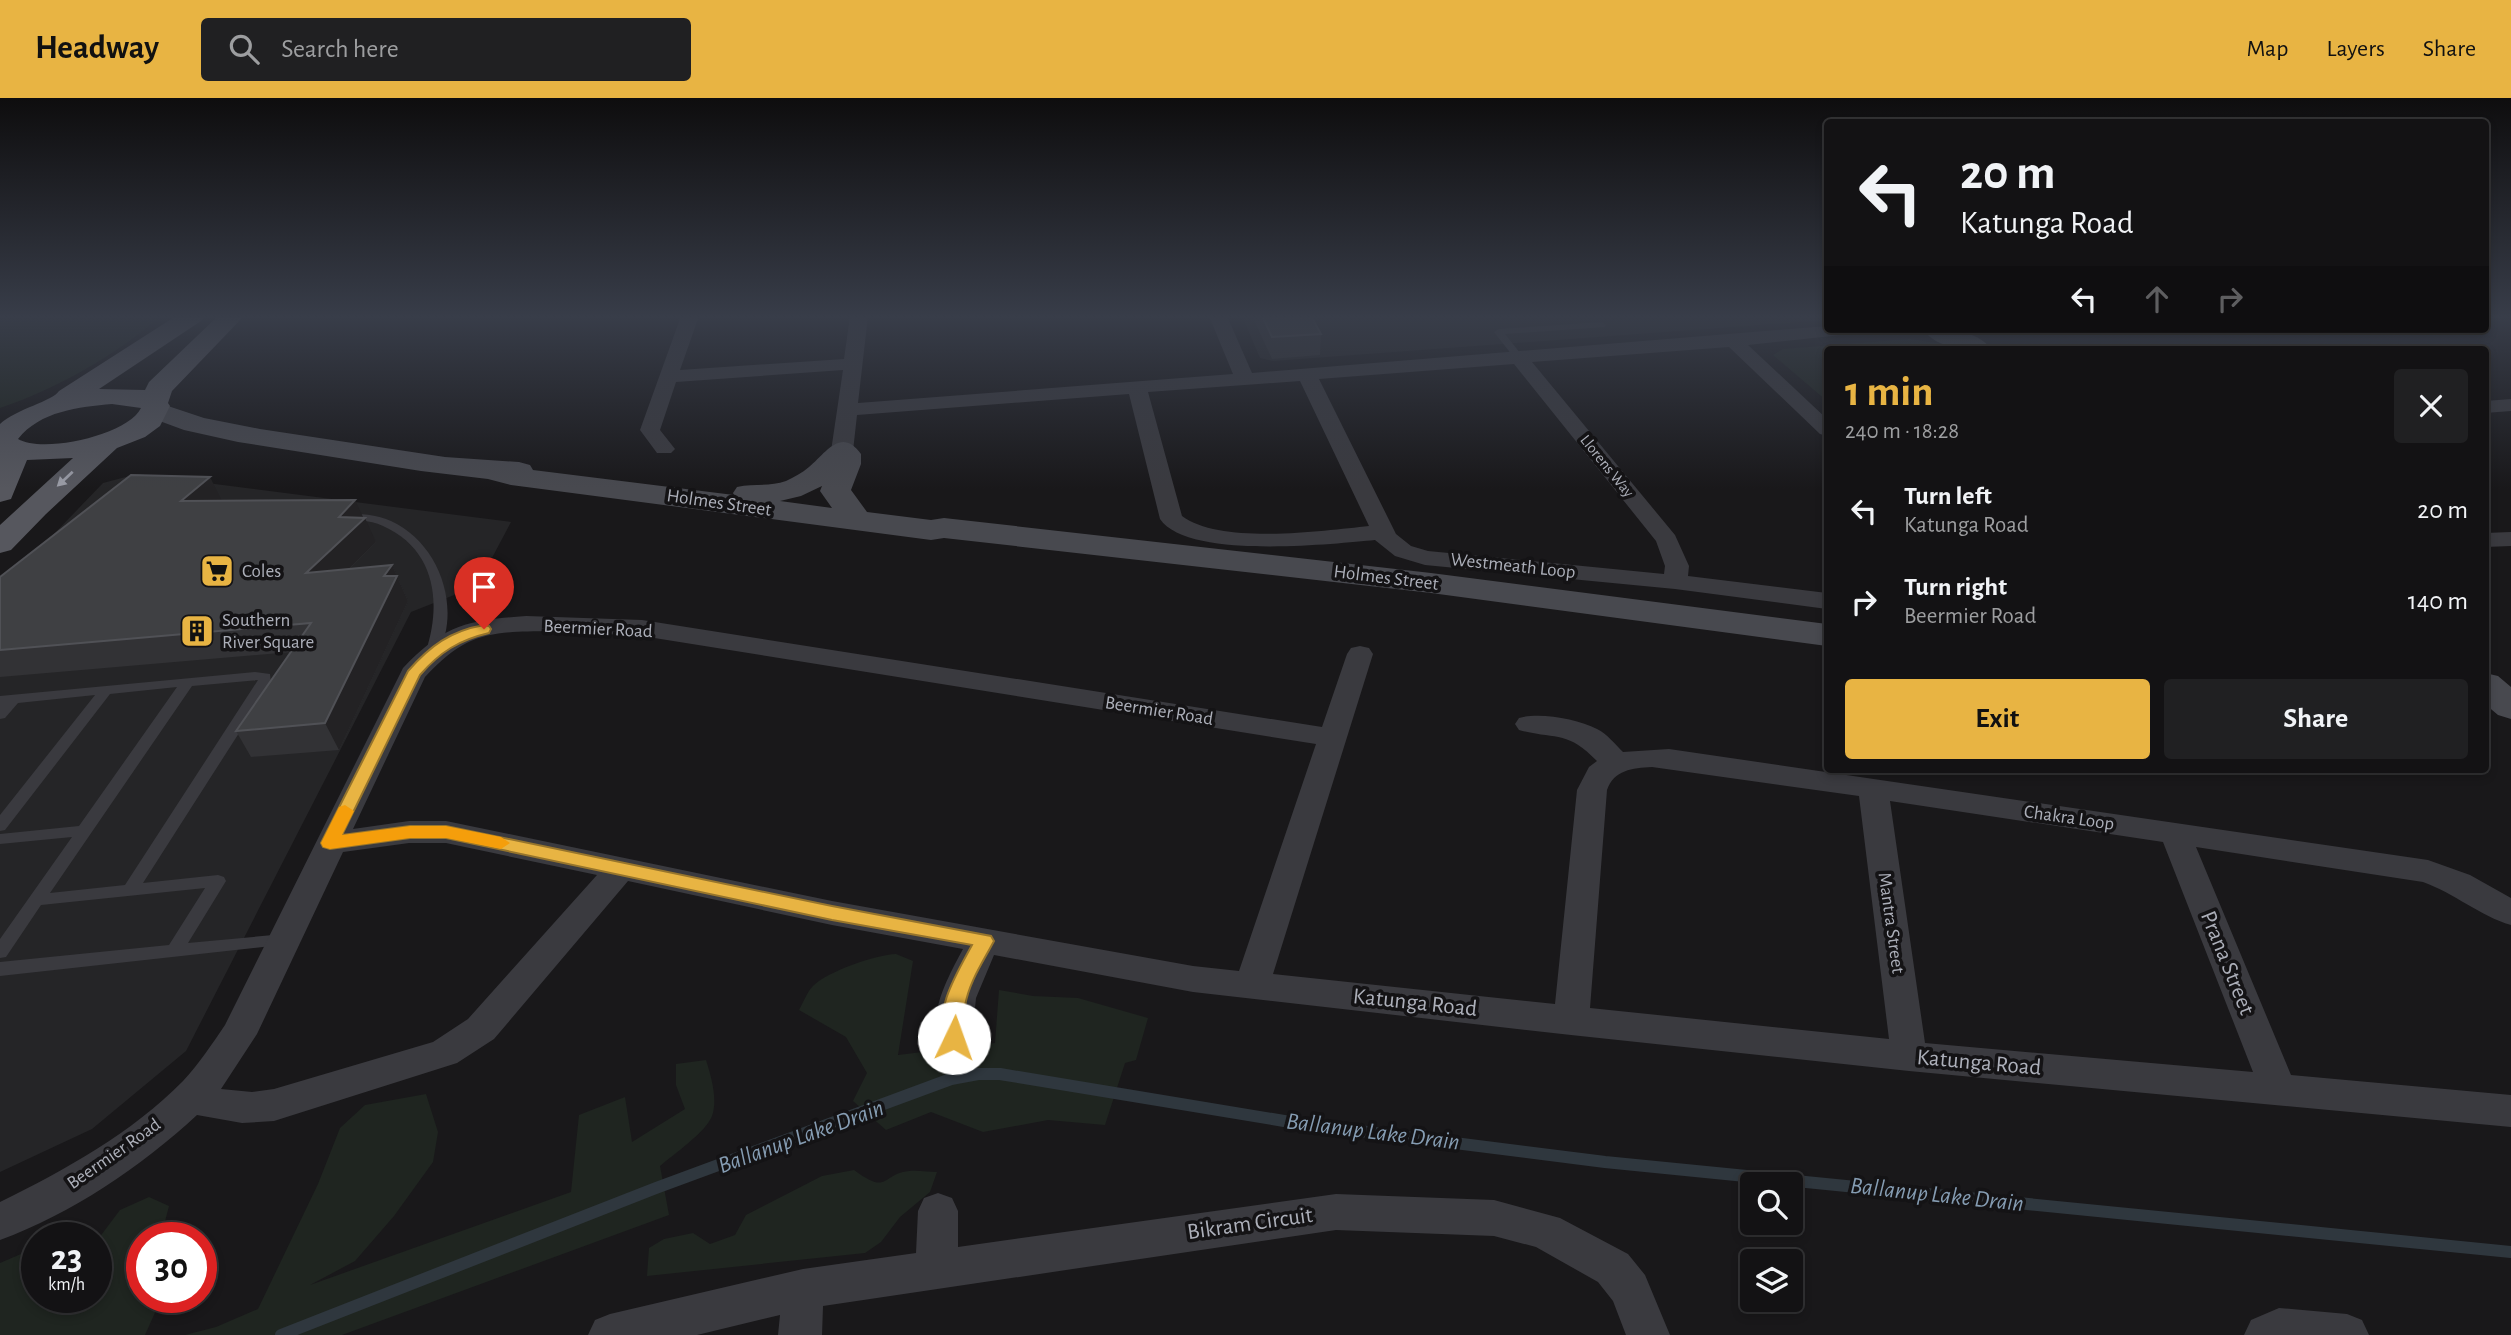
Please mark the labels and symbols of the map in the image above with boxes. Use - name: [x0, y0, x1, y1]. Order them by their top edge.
- street label: Llorens Way: [1576, 432, 1637, 501]
- one-way arrow: [56, 471, 74, 487]
- street label: Holmes Street: [665, 486, 773, 520]
- street label: Westmeath Loop: [1449, 550, 1577, 582]
- supermarket icon: Coles: [198, 552, 236, 590]
- pin: [454, 557, 514, 629]
- place label: Coles: [242, 562, 281, 581]
- street label: Holmes Street: [1332, 562, 1440, 594]
- place label: Southern River Square: [222, 611, 314, 652]
- building icon: Southern River Square: [178, 612, 216, 650]
- street label: Beermier Road: [543, 617, 653, 641]
- street label: Beermier Road: [1104, 693, 1215, 729]
- street label: Chakra Loop: [2023, 802, 2115, 834]
- street label: Mantra Street: [1875, 871, 1907, 975]
- street label: Prana Street: [2196, 908, 2258, 1019]
- street label: Katunga Road: [1352, 985, 1478, 1021]
- position arrow: [917, 1001, 991, 1075]
- street label: Katunga Road: [1916, 1046, 2042, 1080]
- water label: Ballanup Lake Drain: [715, 1096, 887, 1178]
- water label: Ballanup Lake Drain: [1285, 1109, 1461, 1155]
- street label: Beermier Road: [64, 1115, 164, 1193]
- water label: Ballanup Lake Drain: [1849, 1174, 2025, 1216]
- street label: Bikram Circuit: [1186, 1204, 1315, 1244]
- speed limit sign: 30: [126, 1222, 217, 1313]

